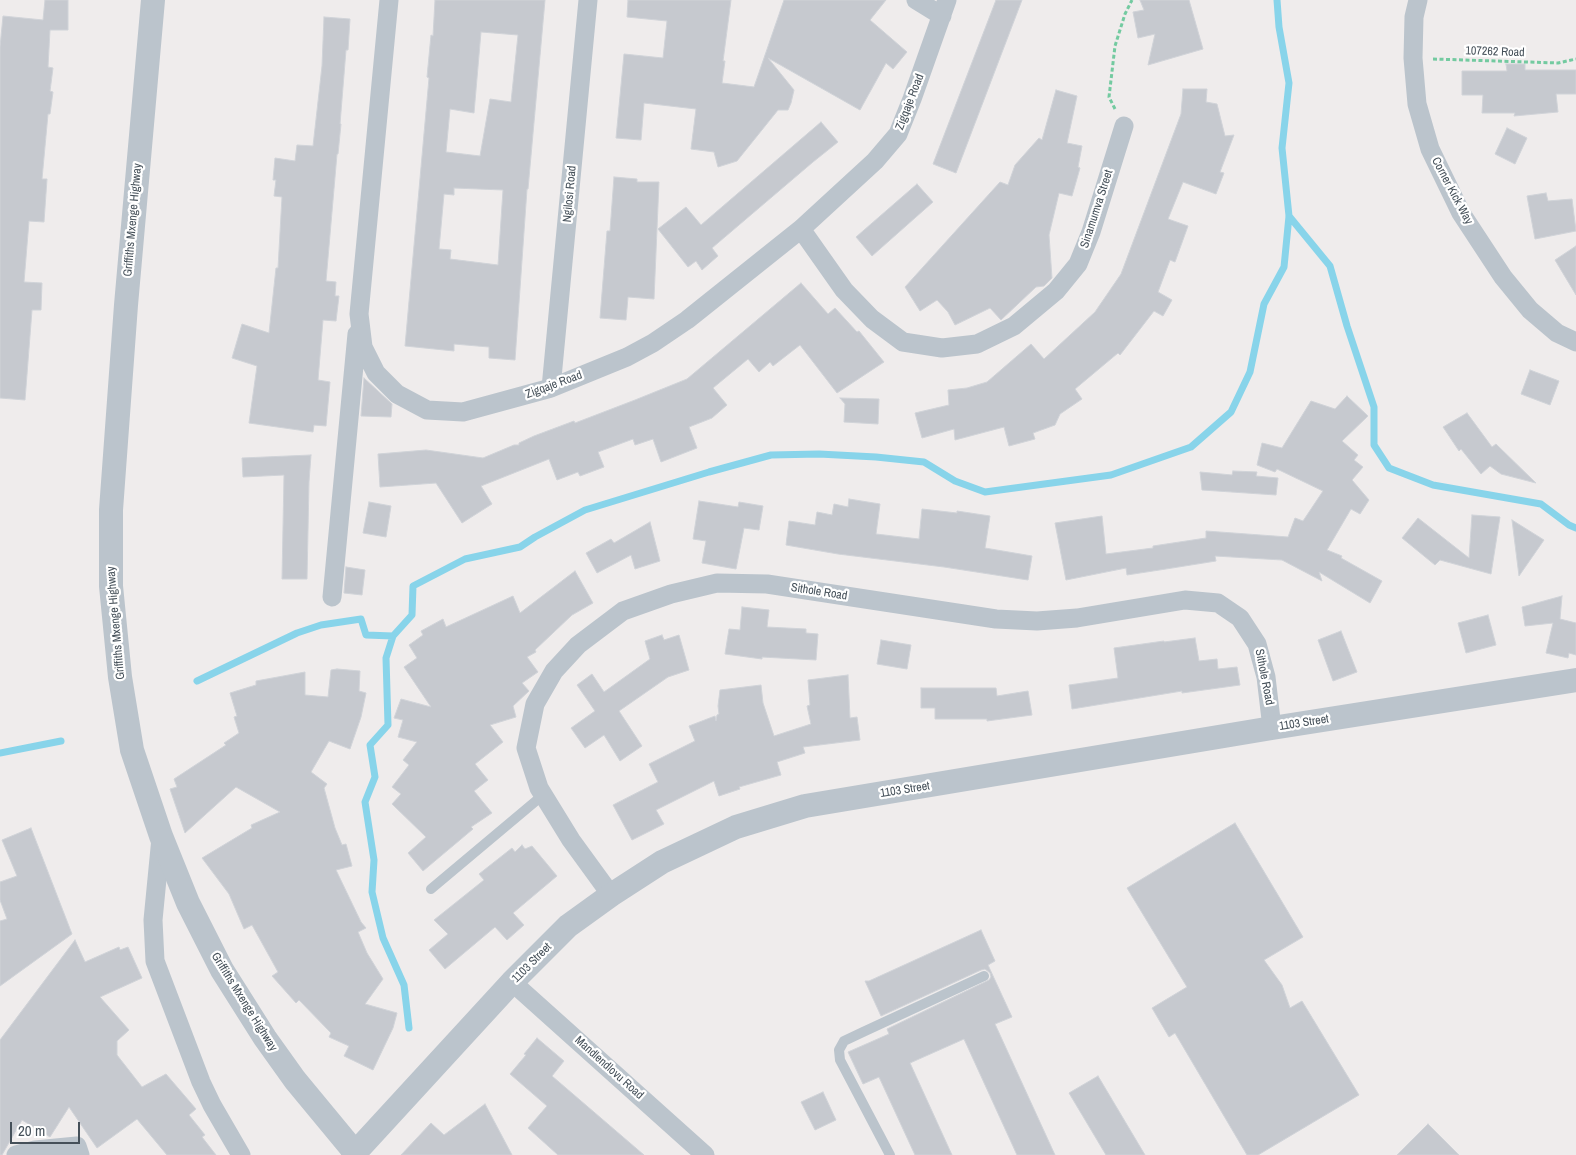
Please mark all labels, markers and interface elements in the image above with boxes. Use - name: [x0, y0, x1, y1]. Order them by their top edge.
- street label: 107262 Road: [1465, 44, 1525, 60]
- street label: Zigqaje Road: [893, 72, 927, 132]
- street label: Corner Kick Way: [1428, 155, 1476, 227]
- street label: Griffiths Mxenge Highway: [121, 163, 145, 277]
- street label: Ngilosi Road: [560, 165, 580, 223]
- street label: Sinamumva Street: [1078, 168, 1116, 250]
- street label: Zigqaje Road: [524, 368, 584, 402]
- street label: Griffiths Mxenge Highway: [104, 566, 128, 680]
- street label: Sithole Road: [790, 580, 848, 604]
- street label: Sithole Road: [1252, 648, 1276, 706]
- street label: 1103 Street: [1278, 712, 1330, 734]
- street label: 1103 Street: [879, 779, 931, 801]
- street label: 1103 Street: [509, 940, 555, 986]
- street label: Griffiths Mxenge Highway: [208, 950, 280, 1054]
- street label: Mandlendlovu Road: [572, 1033, 646, 1103]
- scale bar: [12, 1112, 82, 1144]
- text: 20 m: [18, 1120, 45, 1141]

